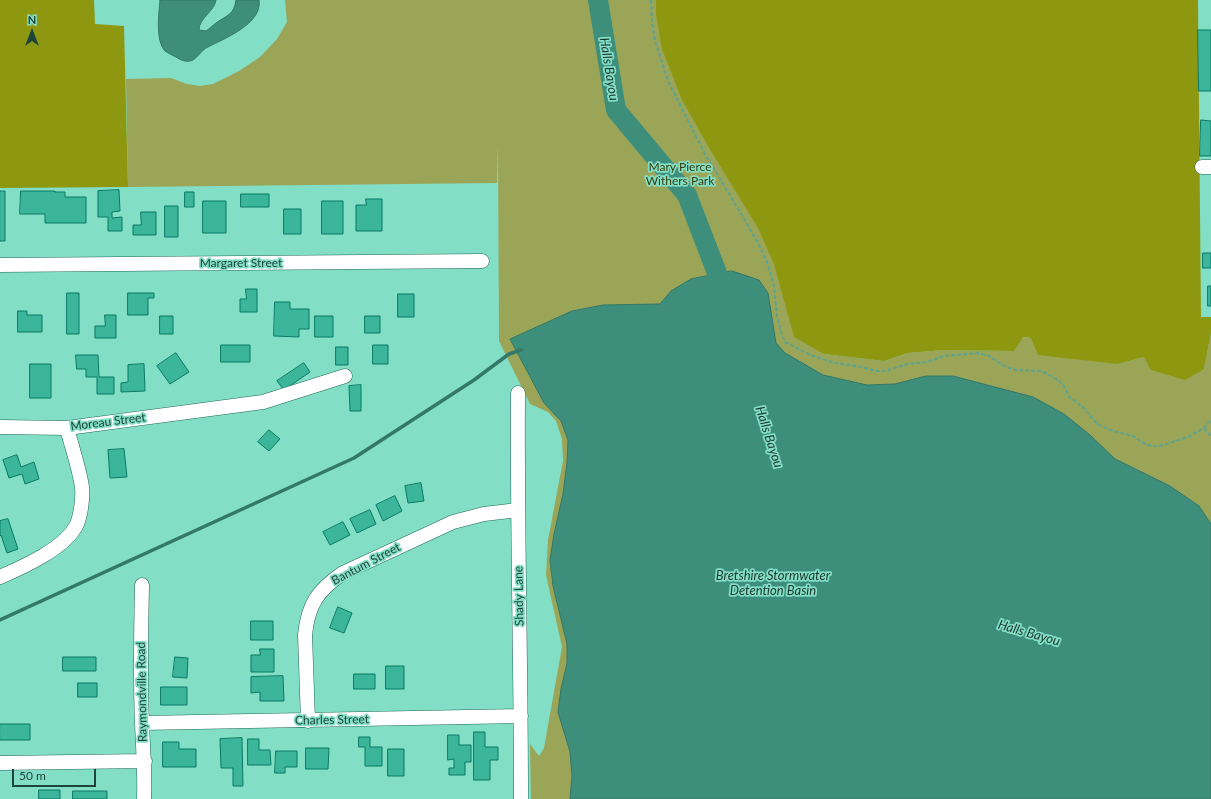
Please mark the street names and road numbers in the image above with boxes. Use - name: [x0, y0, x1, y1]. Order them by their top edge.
- street label: Margaret Street: [200, 256, 282, 270]
- street label: Moreau Street: [70, 410, 146, 434]
- street label: Bantum Street: [329, 540, 403, 588]
- street label: Shady Lane: [511, 566, 527, 626]
- street label: Raymondville Road: [134, 642, 150, 742]
- street label: Charles Street: [295, 712, 369, 728]

